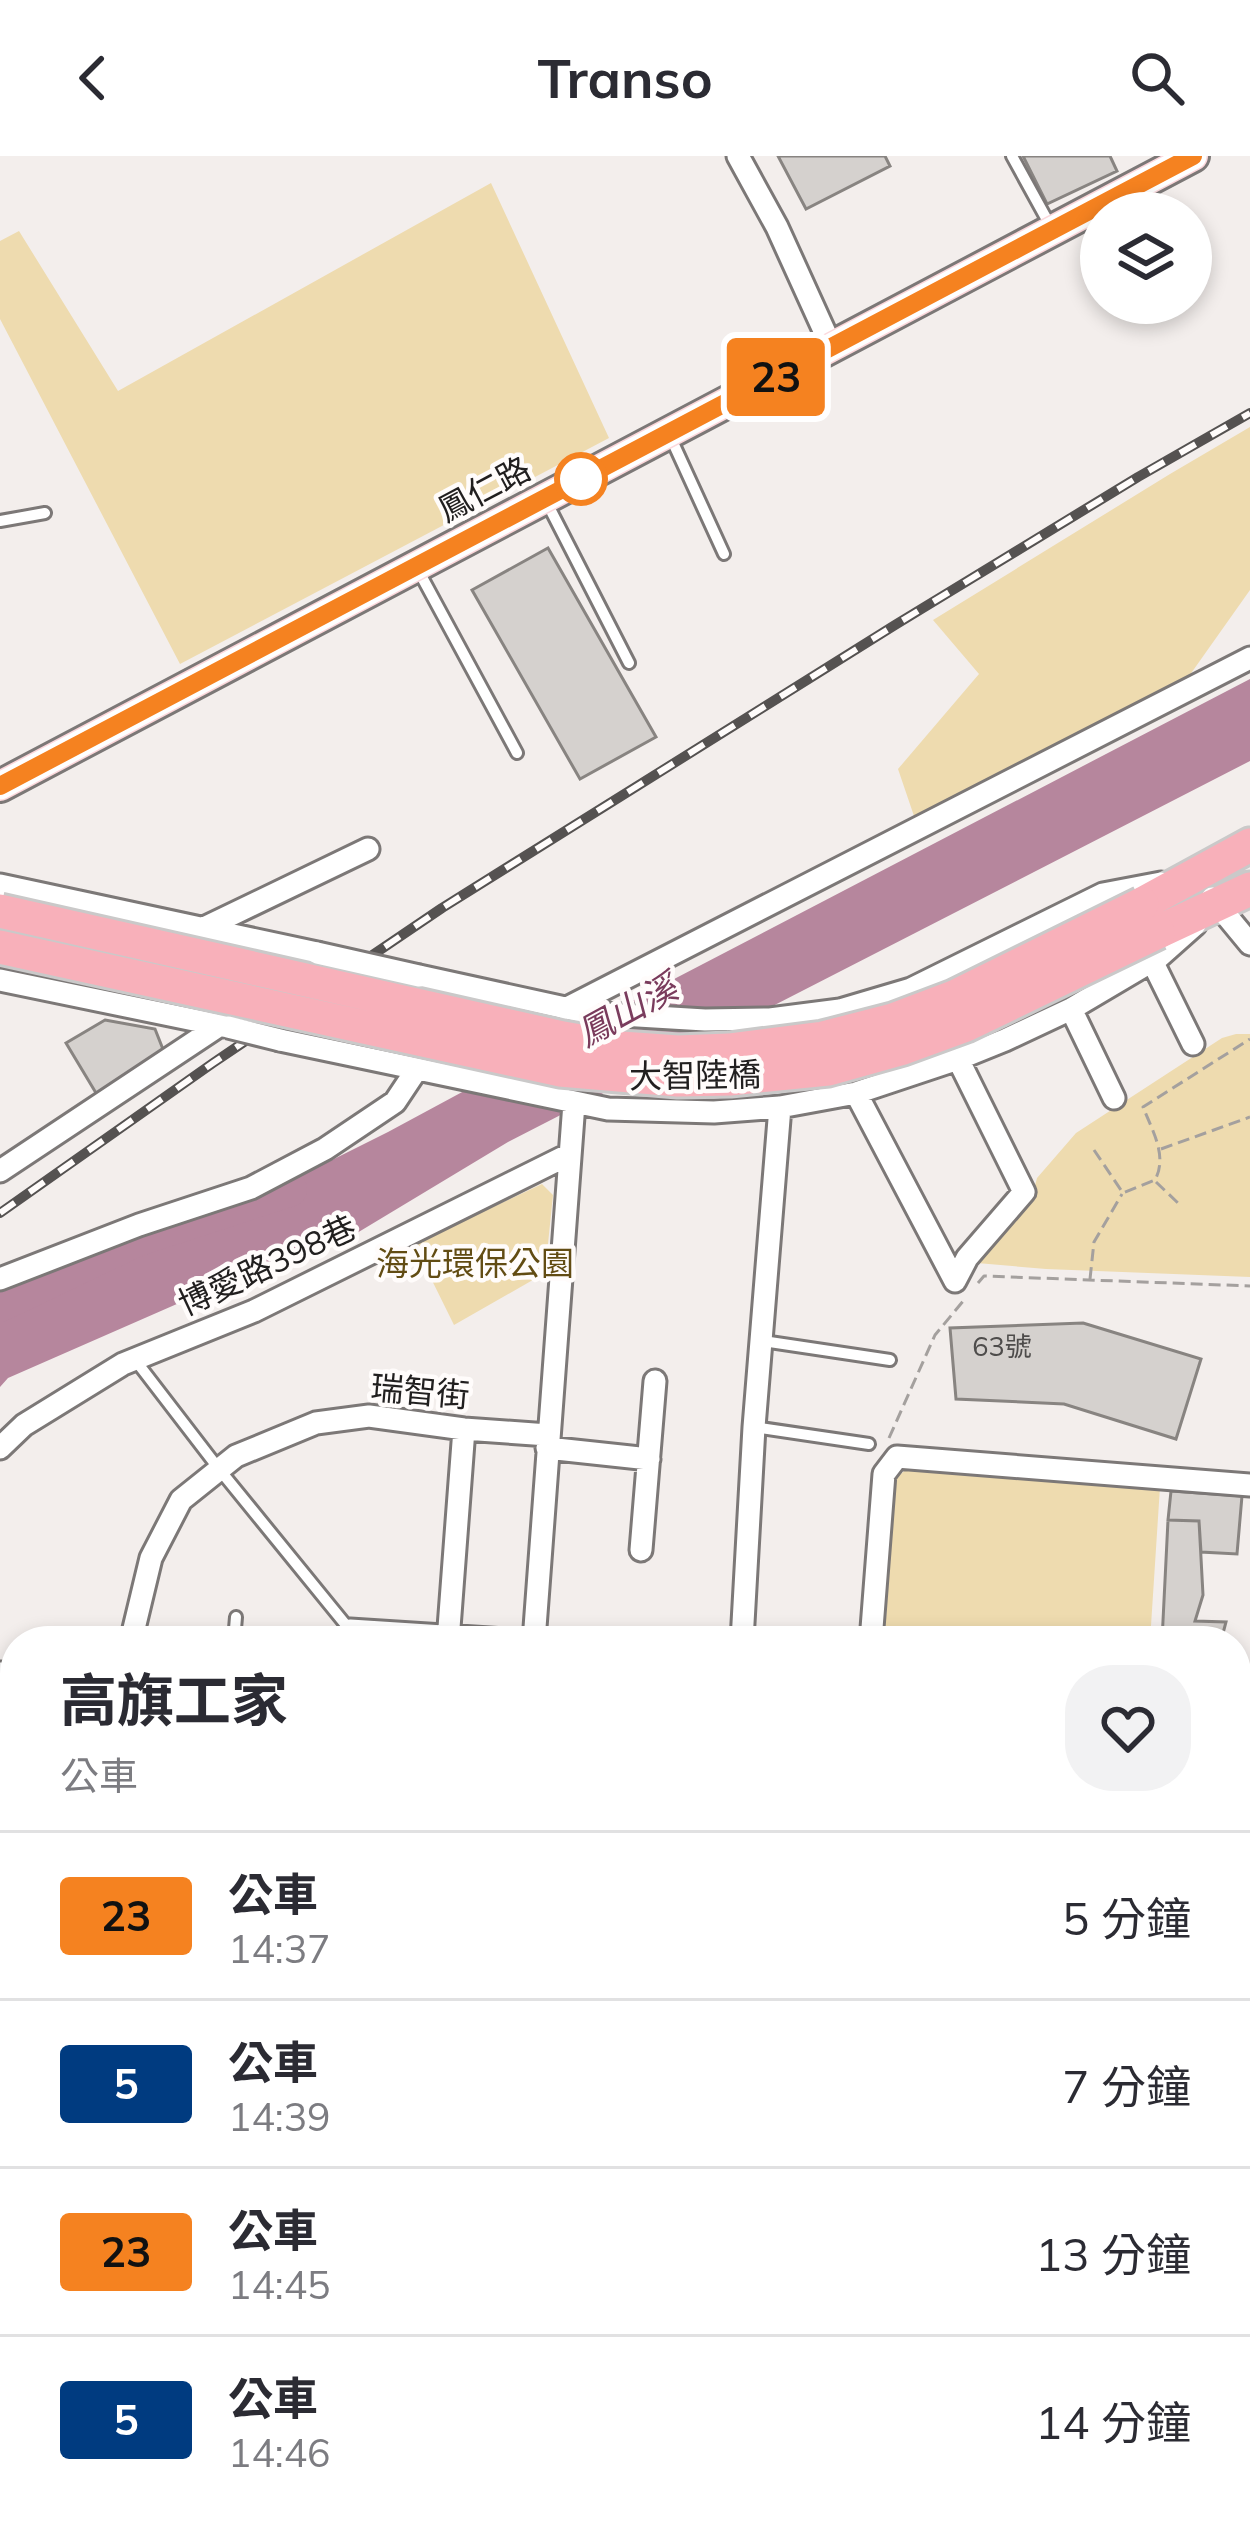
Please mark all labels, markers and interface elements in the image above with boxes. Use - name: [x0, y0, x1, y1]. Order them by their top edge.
- text: Transo: [537, 44, 713, 112]
- icon: back: [60, 45, 126, 111]
- icon: search: [1124, 45, 1190, 111]
- map controls: [1080, 192, 1212, 324]
- button: layers: [1080, 192, 1212, 324]
- line badge: 23: [722, 338, 830, 416]
- text: 23: [751, 350, 801, 403]
- street label: 鳳仁路: [430, 447, 537, 530]
- unlabelled marker: [556, 454, 606, 504]
- water label: 鳳山溪: [569, 961, 689, 1055]
- street label: 大智陸橋: [629, 1053, 761, 1096]
- street label: 博愛路398巷: [171, 1206, 362, 1324]
- park label: 海光環保公園: [376, 1242, 574, 1283]
- house number: 63號: [972, 1329, 1032, 1363]
- street label: 瑞智街: [369, 1366, 471, 1415]
- text: 高旗工家: [60, 1664, 288, 1735]
- button: heart: [1065, 1665, 1191, 1791]
- text: 公車: [60, 1751, 138, 1800]
- text: 公車: [228, 1866, 318, 1922]
- text: 23: [101, 1889, 151, 1942]
- text: 5 分鐘: [1062, 1890, 1191, 1946]
- text: 14:37: [228, 1924, 331, 1973]
- text: 公車: [228, 2034, 318, 2090]
- text: 5: [113, 2057, 139, 2110]
- text: 7 分鐘: [1062, 2058, 1191, 2114]
- text: 14:39: [228, 2092, 331, 2141]
- text: 公車: [228, 2202, 318, 2258]
- text: 23: [101, 2225, 151, 2278]
- text: 13 分鐘: [1035, 2226, 1191, 2282]
- text: 14:45: [228, 2260, 331, 2309]
- text: 公車: [228, 2370, 318, 2426]
- text: 5: [113, 2393, 139, 2446]
- text: 14 分鐘: [1035, 2394, 1191, 2450]
- text: 14:46: [228, 2428, 331, 2477]

